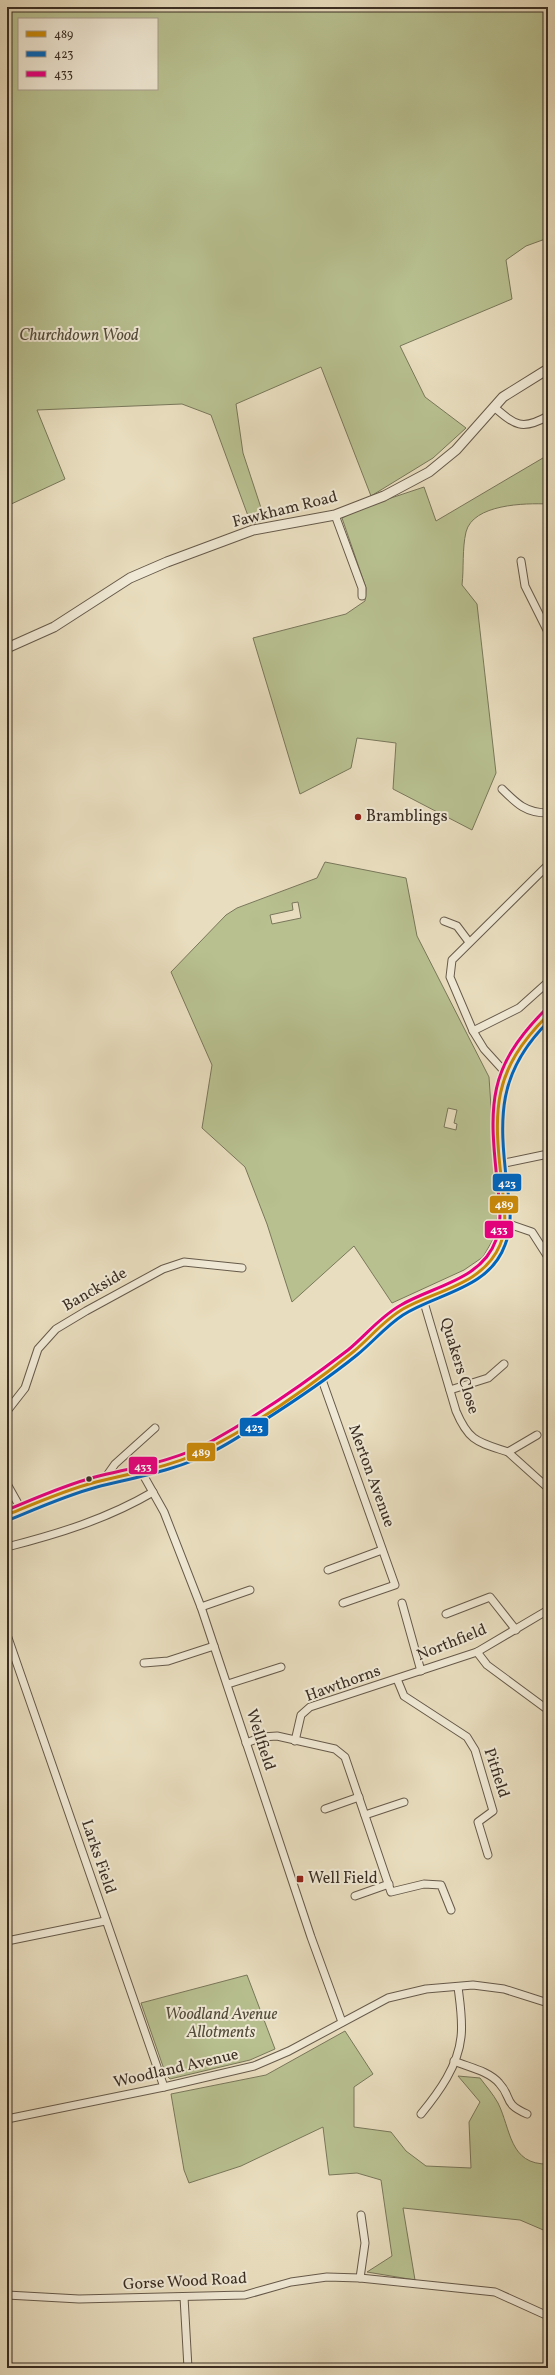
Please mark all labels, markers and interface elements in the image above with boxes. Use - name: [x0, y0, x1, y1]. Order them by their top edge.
- legend: [18, 18, 158, 90]
- text: 489: [54, 27, 73, 43]
- text: 423: [54, 47, 73, 63]
- text: 433: [54, 67, 73, 83]
- park label: Churchdown Wood: [19, 325, 139, 347]
- street label: Fawkham Road: [230, 486, 340, 534]
- place label: Bramblings: [366, 806, 448, 828]
- marker: Bramblings: [353, 812, 363, 822]
- line badge: 423: [492, 1173, 522, 1192]
- text: 423: [498, 1177, 516, 1192]
- line badge: 489: [489, 1195, 519, 1214]
- text: 489: [495, 1198, 513, 1213]
- line badge: 433: [484, 1220, 514, 1239]
- text: 433: [490, 1223, 508, 1238]
- street label: Banckside: [59, 1263, 131, 1317]
- street label: Quakers Close: [434, 1315, 484, 1417]
- line badge: 423: [239, 1417, 269, 1437]
- text: 423: [245, 1421, 263, 1436]
- street label: Merton Avenue: [342, 1422, 400, 1530]
- line badge: 489: [186, 1442, 216, 1462]
- text: 489: [192, 1446, 210, 1461]
- line badge: 433: [128, 1456, 158, 1475]
- text: 433: [134, 1460, 152, 1475]
- unlabelled marker: [84, 1474, 94, 1484]
- street label: Northfield: [414, 1619, 490, 1667]
- street label: Hawthorns: [302, 1660, 384, 1708]
- street label: Wellfield: [240, 1706, 280, 1774]
- street label: Pitfield: [478, 1745, 514, 1801]
- street label: Larks Field: [75, 1817, 121, 1897]
- place label: Well Field: [308, 1868, 378, 1890]
- marker: Well Field: [295, 1874, 305, 1884]
- park label: Woodland Avenue Allotments: [165, 2004, 277, 2044]
- street label: Woodland Avenue: [111, 2044, 241, 2094]
- street label: Gorse Wood Road: [122, 2268, 248, 2296]

